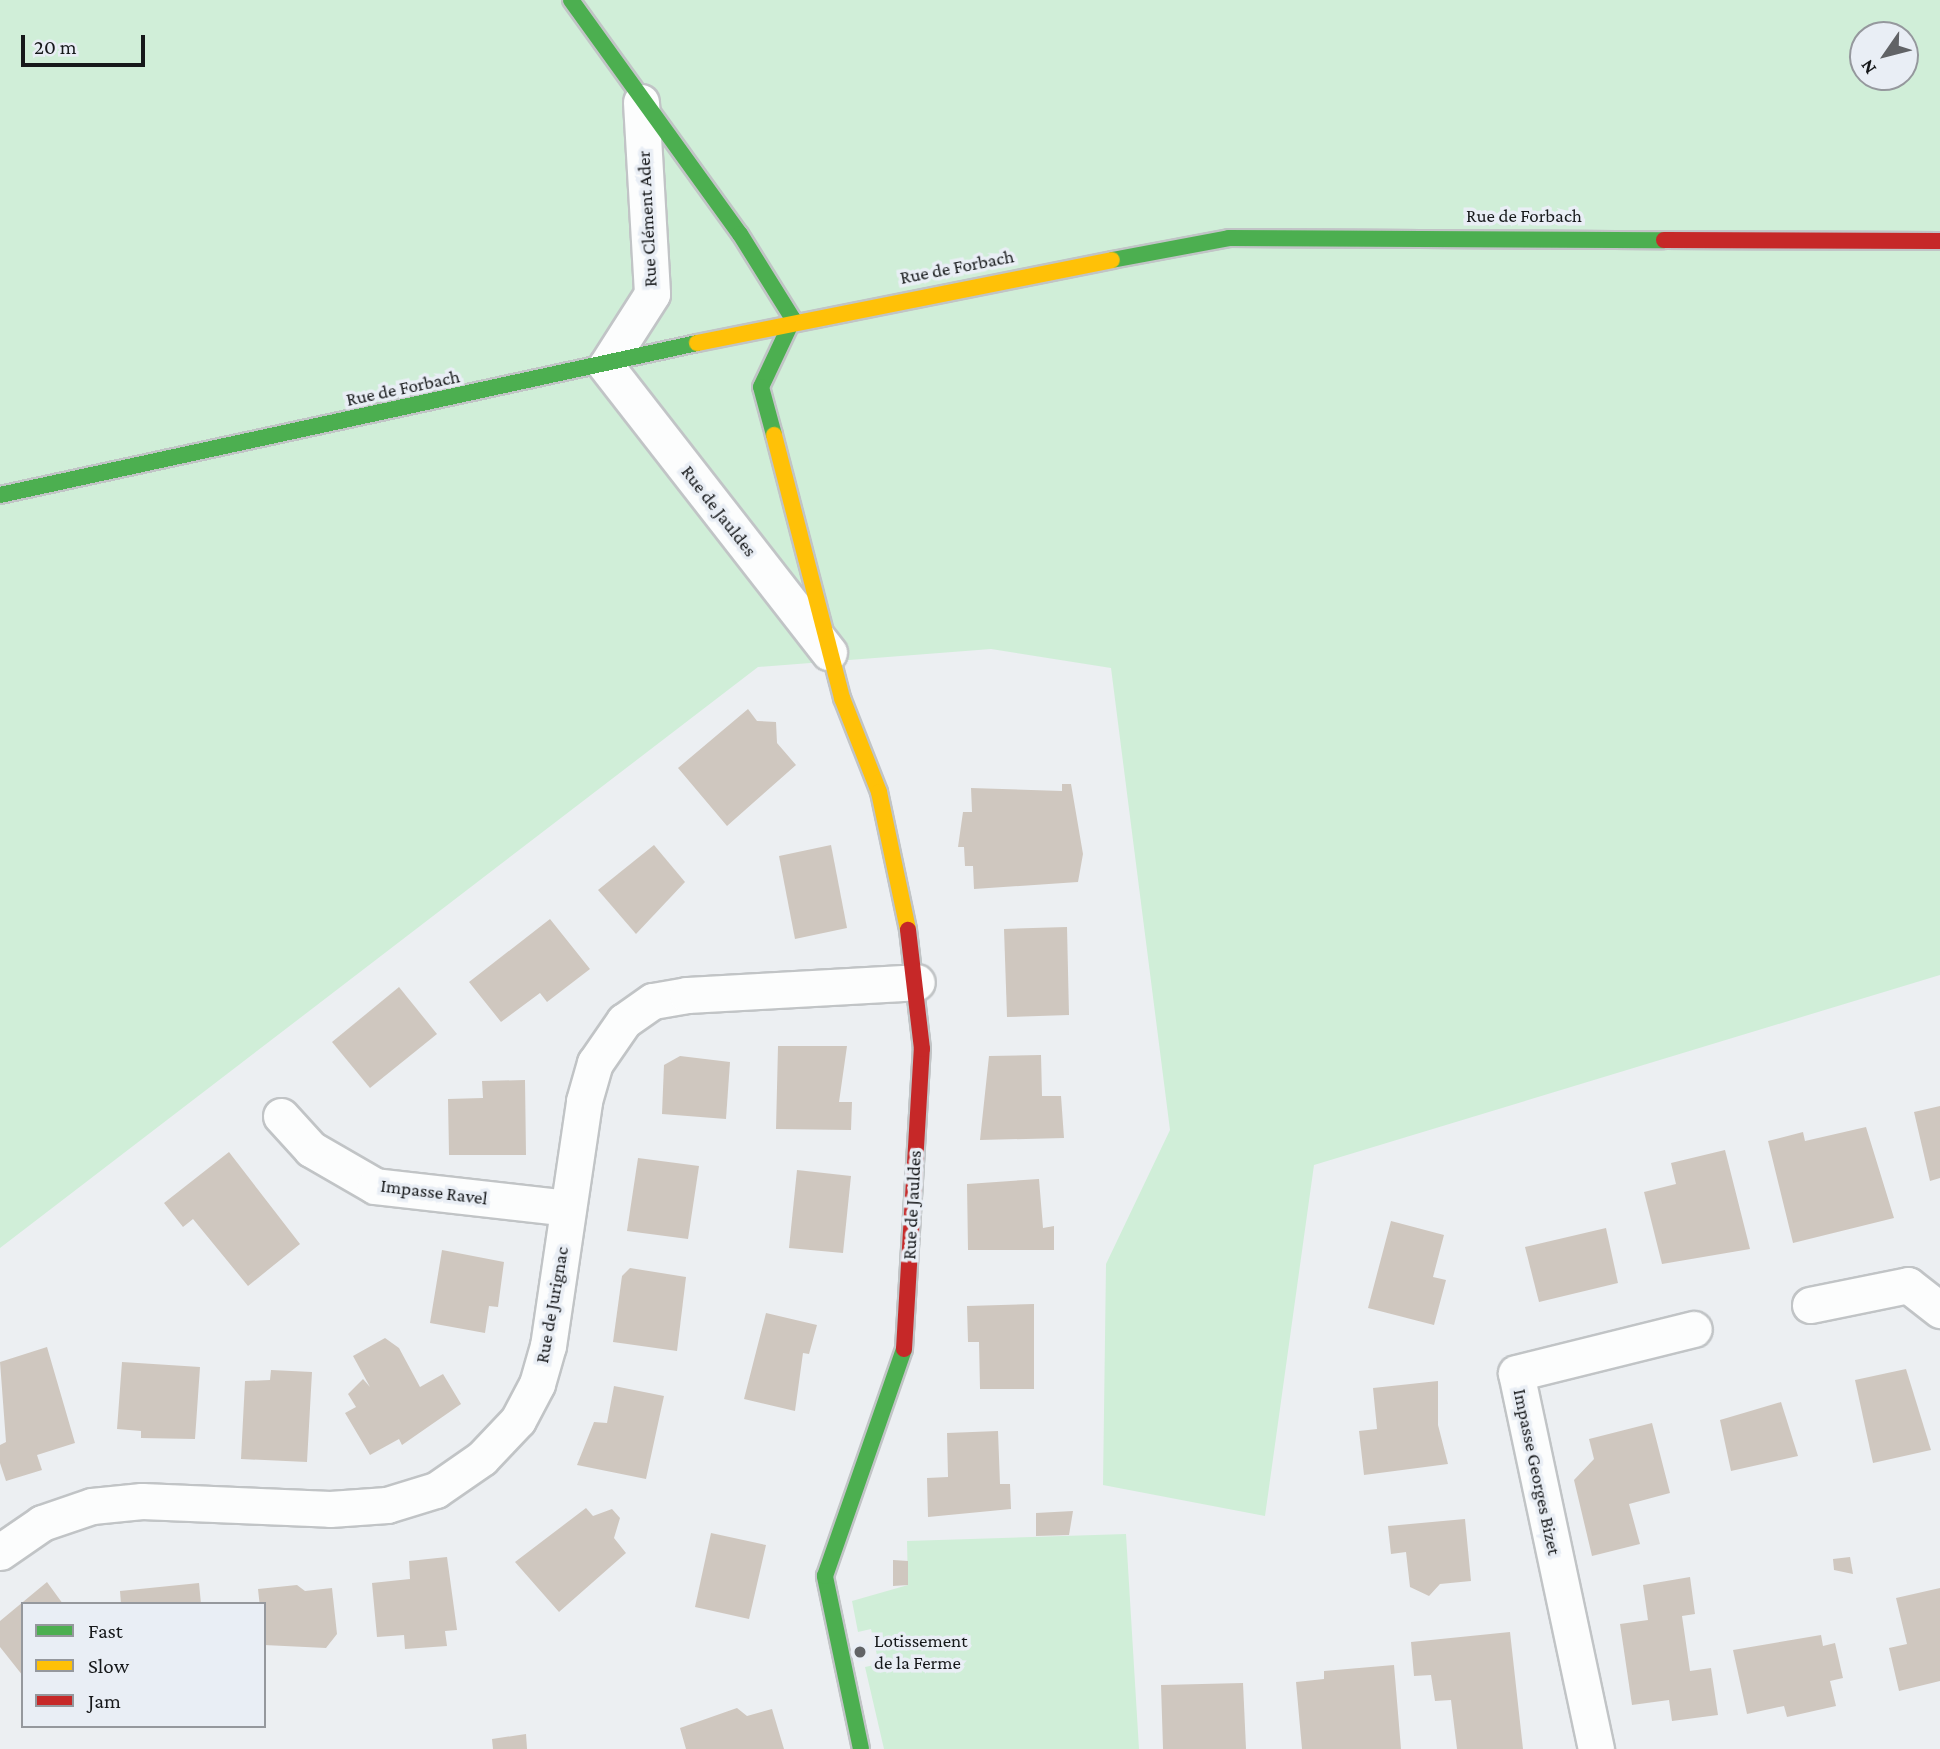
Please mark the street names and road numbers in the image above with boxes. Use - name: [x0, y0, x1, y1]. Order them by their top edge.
- street label: Rue Clément Ader: [632, 150, 662, 288]
- street label: Rue de Forbach: [1466, 205, 1582, 227]
- street label: Rue de Forbach: [898, 245, 1016, 289]
- street label: Rue de Forbach: [344, 365, 462, 411]
- street label: Rue de Jauldes: [676, 461, 762, 561]
- street label: Rue de Jauldes: [898, 1150, 926, 1260]
- street label: Impasse Ravel: [379, 1174, 489, 1210]
- street label: Rue de Jurignac: [531, 1245, 573, 1365]
- street label: Impasse Georges Bizet: [1508, 1387, 1566, 1557]

